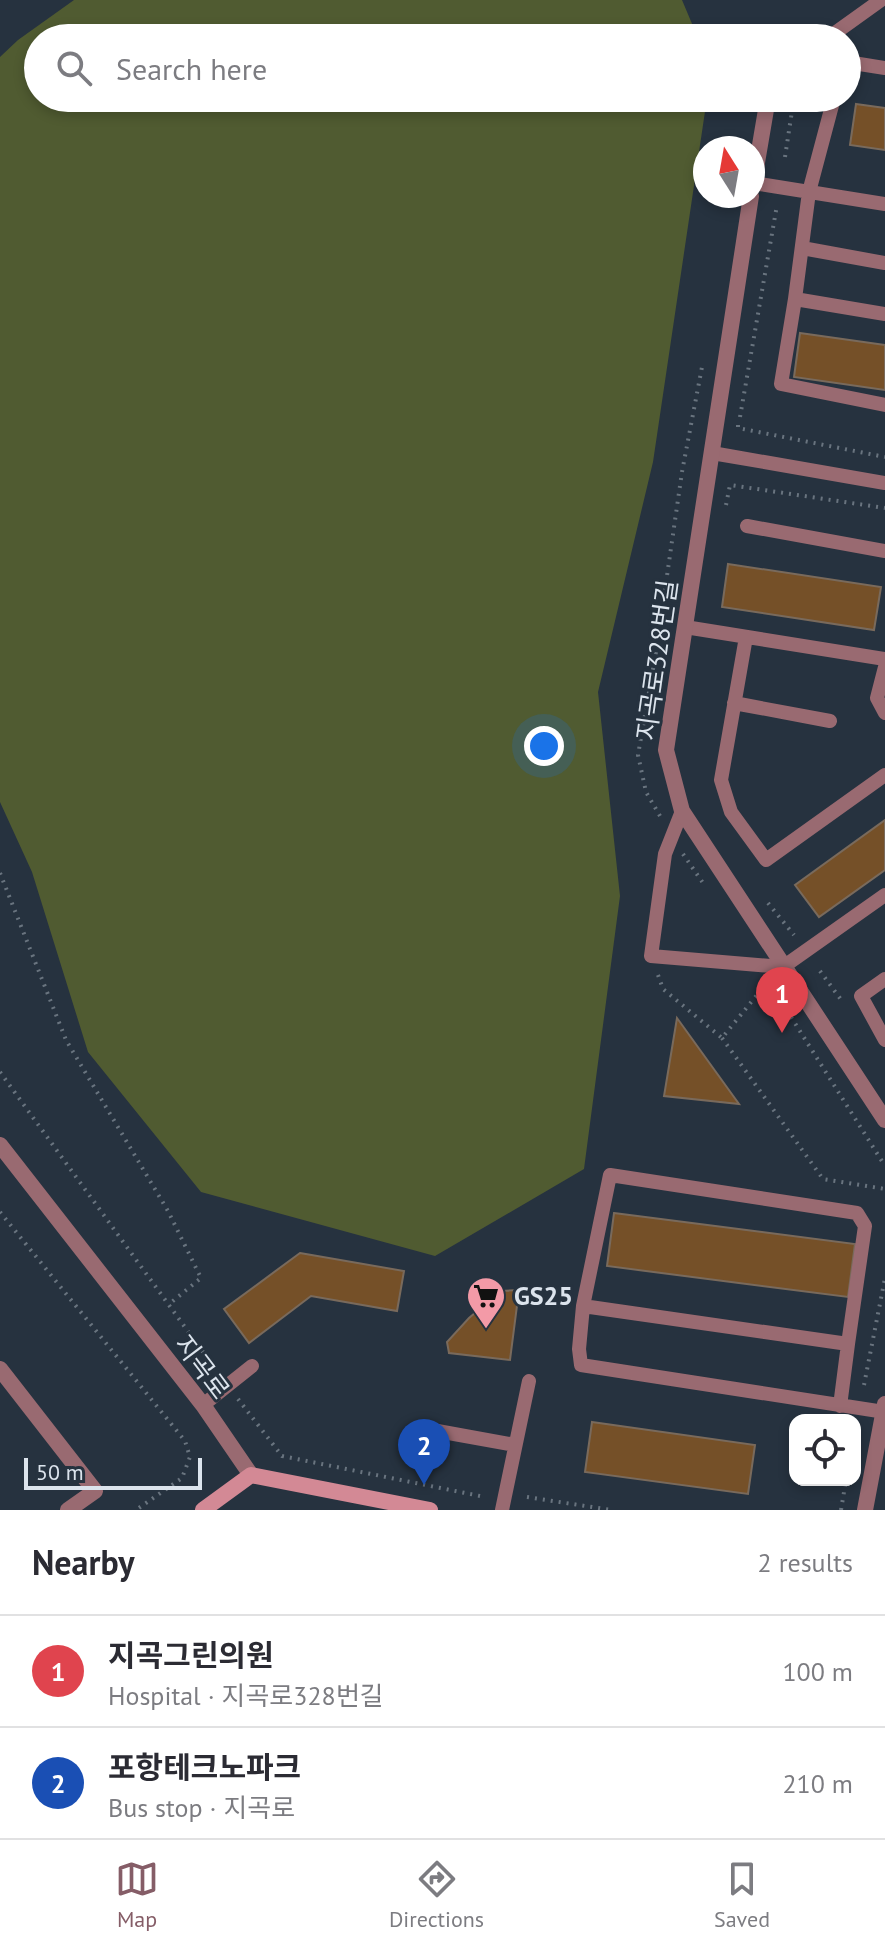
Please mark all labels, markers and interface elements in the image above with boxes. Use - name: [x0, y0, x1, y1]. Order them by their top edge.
- search box: [24, 24, 861, 112]
- icon: search: [52, 46, 96, 90]
- text: Search here: [116, 49, 267, 88]
- north arrow: [693, 136, 765, 208]
- street label: 지곡로328번길: [629, 577, 684, 743]
- your location: [524, 726, 564, 766]
- pin: 1: [756, 967, 808, 1033]
- supermarket icon: GS25: [465, 1275, 507, 1330]
- place label: GS25: [514, 1279, 573, 1312]
- street label: 지곡로: [168, 1328, 237, 1405]
- map controls: [789, 1414, 861, 1486]
- button: locate: [789, 1414, 861, 1486]
- pin: 2: [398, 1419, 450, 1485]
- scale bar: [24, 1454, 202, 1490]
- text: 50 m: [36, 1458, 84, 1486]
- text: Nearby: [32, 1540, 134, 1584]
- text: 2 results: [758, 1546, 853, 1579]
- text: 지곡그린의원: [108, 1635, 274, 1674]
- text: 1: [51, 1655, 65, 1688]
- text: 100 m: [782, 1655, 853, 1688]
- text: Hospital · 지곡로328번길: [108, 1679, 384, 1712]
- text: 포항테크노파크: [108, 1747, 301, 1786]
- text: 2: [51, 1767, 65, 1800]
- text: 210 m: [782, 1767, 853, 1800]
- text: Bus stop · 지곡로: [108, 1791, 295, 1824]
- tab: Map: [115, 1857, 159, 1933]
- tab: Directions: [389, 1857, 484, 1933]
- tab: Saved: [714, 1857, 770, 1933]

